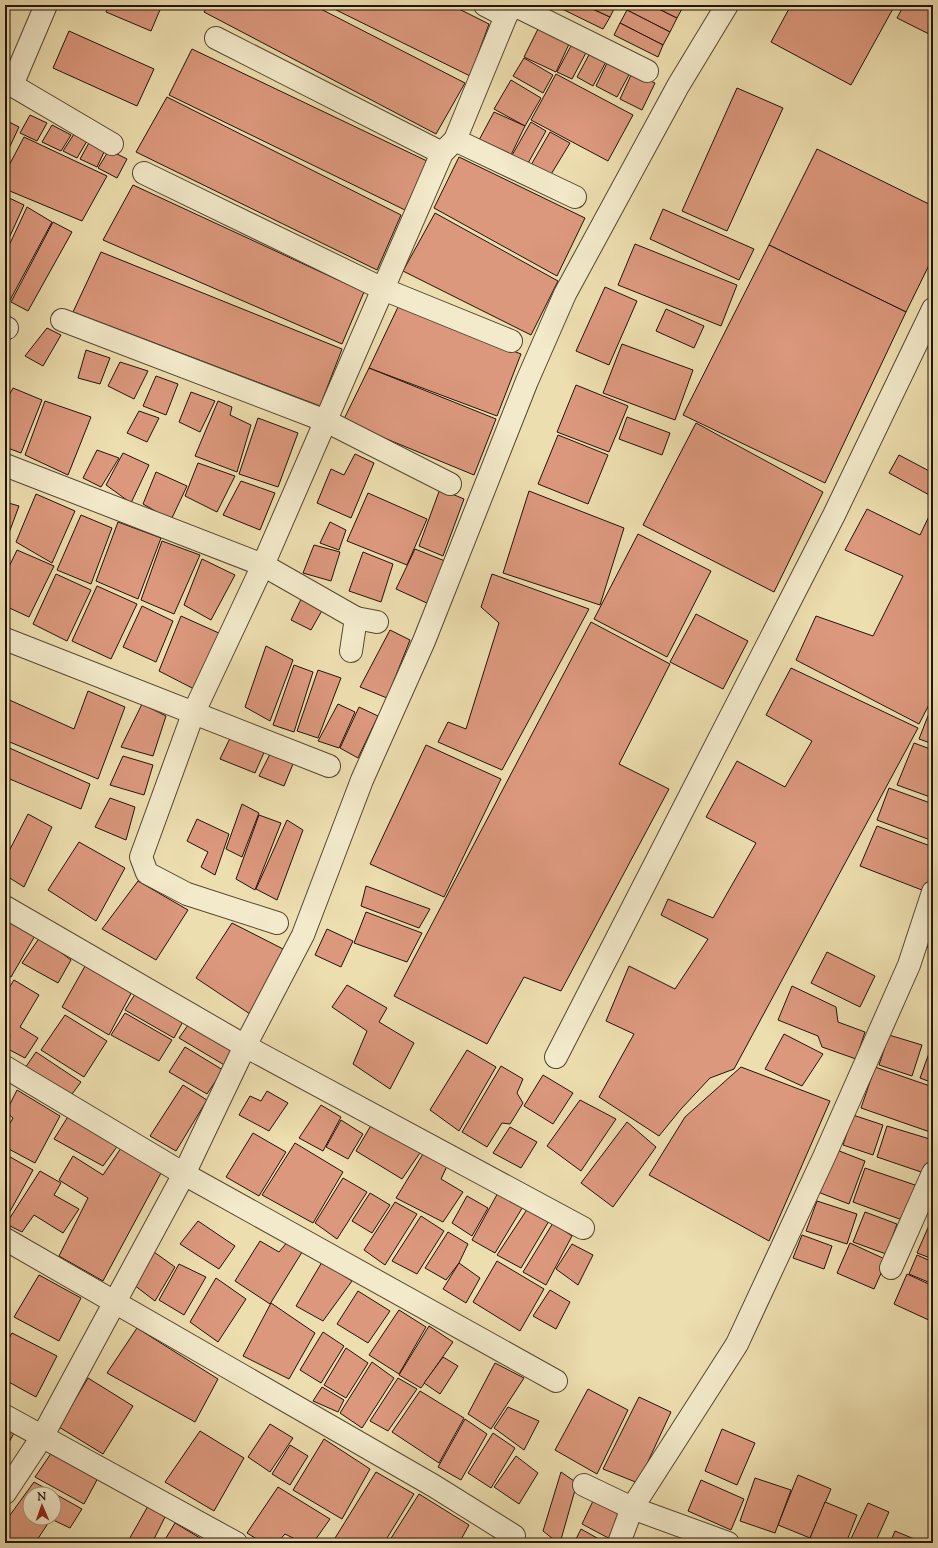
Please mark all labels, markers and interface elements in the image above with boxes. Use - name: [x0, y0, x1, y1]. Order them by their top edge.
- north arrow: [22, 1486, 62, 1526]
- text: N: [36, 1489, 47, 1505]

